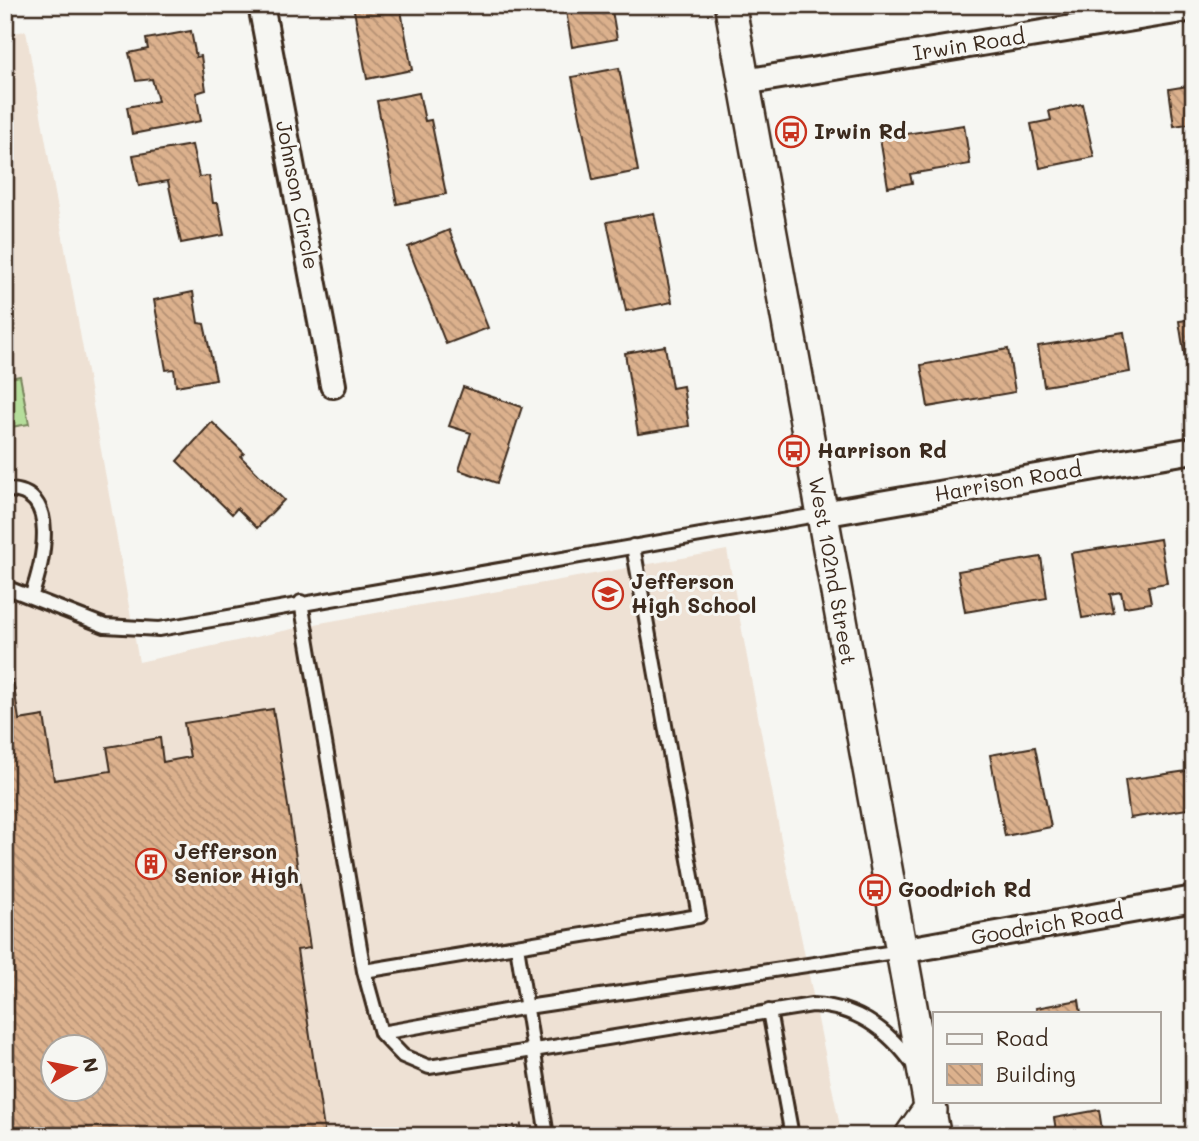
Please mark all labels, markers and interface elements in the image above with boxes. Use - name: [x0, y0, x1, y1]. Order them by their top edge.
- street label: Irwin Road: [911, 21, 1027, 66]
- bus stop icon: Irwin Rd: [774, 115, 808, 149]
- place label: Irwin Rd: [814, 117, 906, 144]
- street label: Johnson Circle: [271, 118, 326, 271]
- bus stop icon: Harrison Rd: [777, 434, 811, 468]
- place label: Harrison Rd: [817, 436, 947, 463]
- street label: Harrison Road: [932, 454, 1083, 507]
- street label: West 102nd Street: [804, 475, 863, 667]
- place label: Jefferson High School: [631, 567, 756, 618]
- school or university icon: Jefferson High School: [591, 577, 625, 611]
- place label: Jefferson Senior High: [174, 837, 299, 888]
- building icon: Jefferson Senior High: [134, 847, 168, 881]
- bus stop icon: Goodrich Rd: [858, 873, 892, 907]
- place label: Goodrich Rd: [898, 875, 1031, 902]
- street label: Goodrich Road: [969, 897, 1125, 950]
- legend: [933, 1012, 1160, 1102]
- text: Road: [996, 1024, 1048, 1051]
- north arrow: [38, 1032, 108, 1102]
- text: N: [78, 1056, 105, 1074]
- text: Building: [996, 1060, 1076, 1087]

